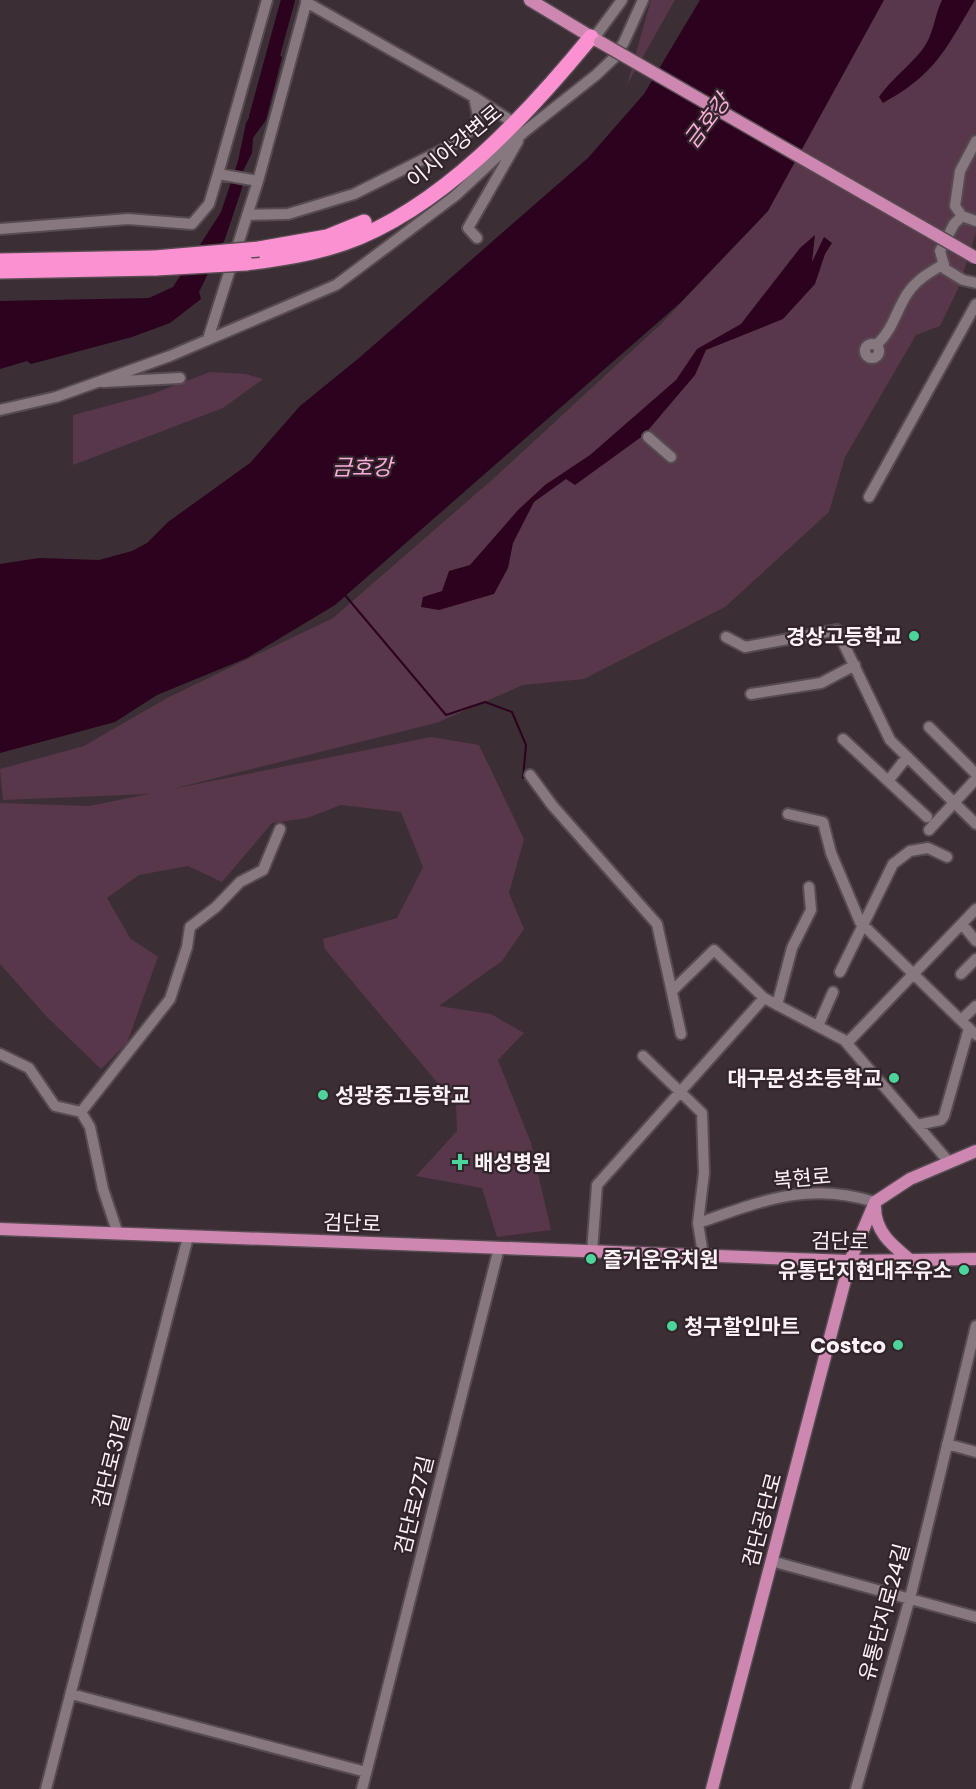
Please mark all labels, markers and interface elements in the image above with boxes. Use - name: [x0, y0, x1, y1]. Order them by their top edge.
- water label: 금호강: [676, 85, 739, 155]
- street label: 이시아강변로: [400, 98, 508, 194]
- water label: 금호강: [332, 452, 395, 483]
- place label: 경상고등학교: [786, 622, 902, 651]
- marker: 경상고등학교: [907, 629, 921, 643]
- place label: 대구문성초등학교: [727, 1064, 882, 1093]
- marker: 대구문성초등학교: [887, 1071, 901, 1085]
- place label: 성광중고등학교: [335, 1081, 470, 1110]
- marker: 성광중고등학교: [316, 1088, 330, 1102]
- place label: 배성병원: [474, 1148, 551, 1177]
- marker: 배성병원: [451, 1153, 469, 1171]
- street label: 복현로: [772, 1161, 832, 1195]
- street label: 검단로: [323, 1207, 381, 1239]
- street label: 검단로: [811, 1226, 869, 1256]
- place label: 즐거운유치원: [603, 1245, 719, 1274]
- marker: 즐거운유치원: [584, 1252, 598, 1266]
- place label: 유통단지현대주유소: [778, 1256, 952, 1285]
- marker: 유통단지현대주유소: [957, 1263, 971, 1277]
- place label: 청구할인마트: [684, 1312, 800, 1341]
- marker: 청구할인마트: [665, 1319, 679, 1333]
- place label: Costco: [810, 1331, 886, 1360]
- marker: Costco: [891, 1338, 905, 1352]
- street label: 검단로31길: [85, 1411, 137, 1511]
- street label: 검단로27길: [388, 1453, 440, 1557]
- street label: 검단공단로: [735, 1470, 789, 1570]
- street label: 유통단지로24길: [852, 1540, 916, 1684]

